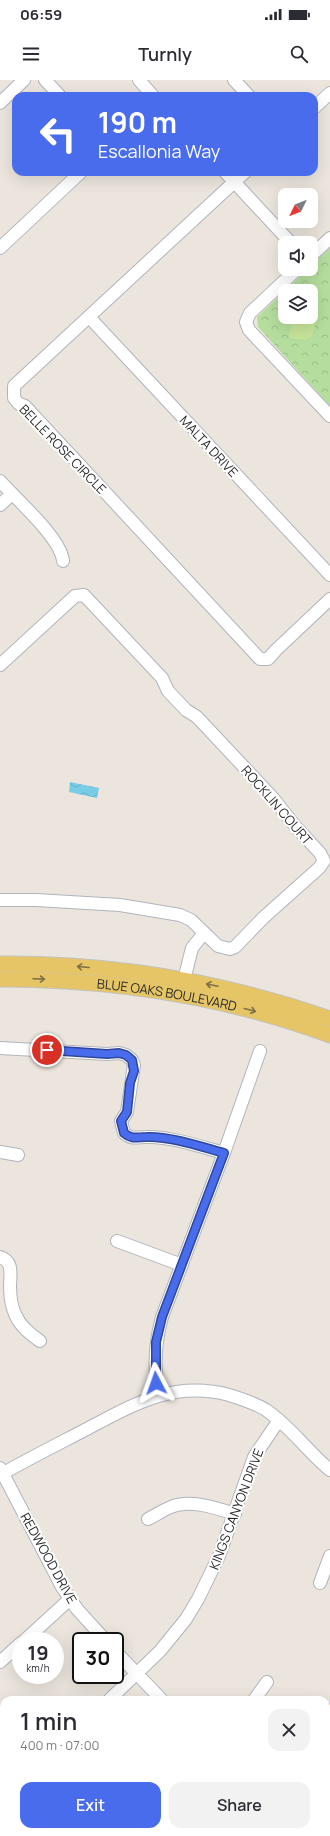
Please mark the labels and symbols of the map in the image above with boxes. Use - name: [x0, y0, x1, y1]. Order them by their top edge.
- north arrow: [278, 188, 318, 228]
- street label: BELLE ROSE CIRCLE: [16, 400, 110, 498]
- street label: MALTA DRIVE: [176, 411, 242, 481]
- street label: ROCKLIN COURT: [238, 762, 317, 849]
- one-way arrow: [77, 963, 90, 970]
- street label: BLUE OAKS BOULEVARD: [96, 974, 239, 1015]
- one-way arrow: [32, 976, 45, 983]
- one-way arrow: [206, 981, 219, 989]
- one-way arrow: [244, 1007, 257, 1014]
- pin: [30, 1033, 64, 1067]
- position arrow: [135, 1362, 177, 1404]
- street label: KINGS CANYON DRIVE: [205, 1446, 267, 1572]
- street label: REDWOOD DRIVE: [17, 1509, 81, 1607]
- speed limit sign: 30: [72, 1632, 124, 1684]

